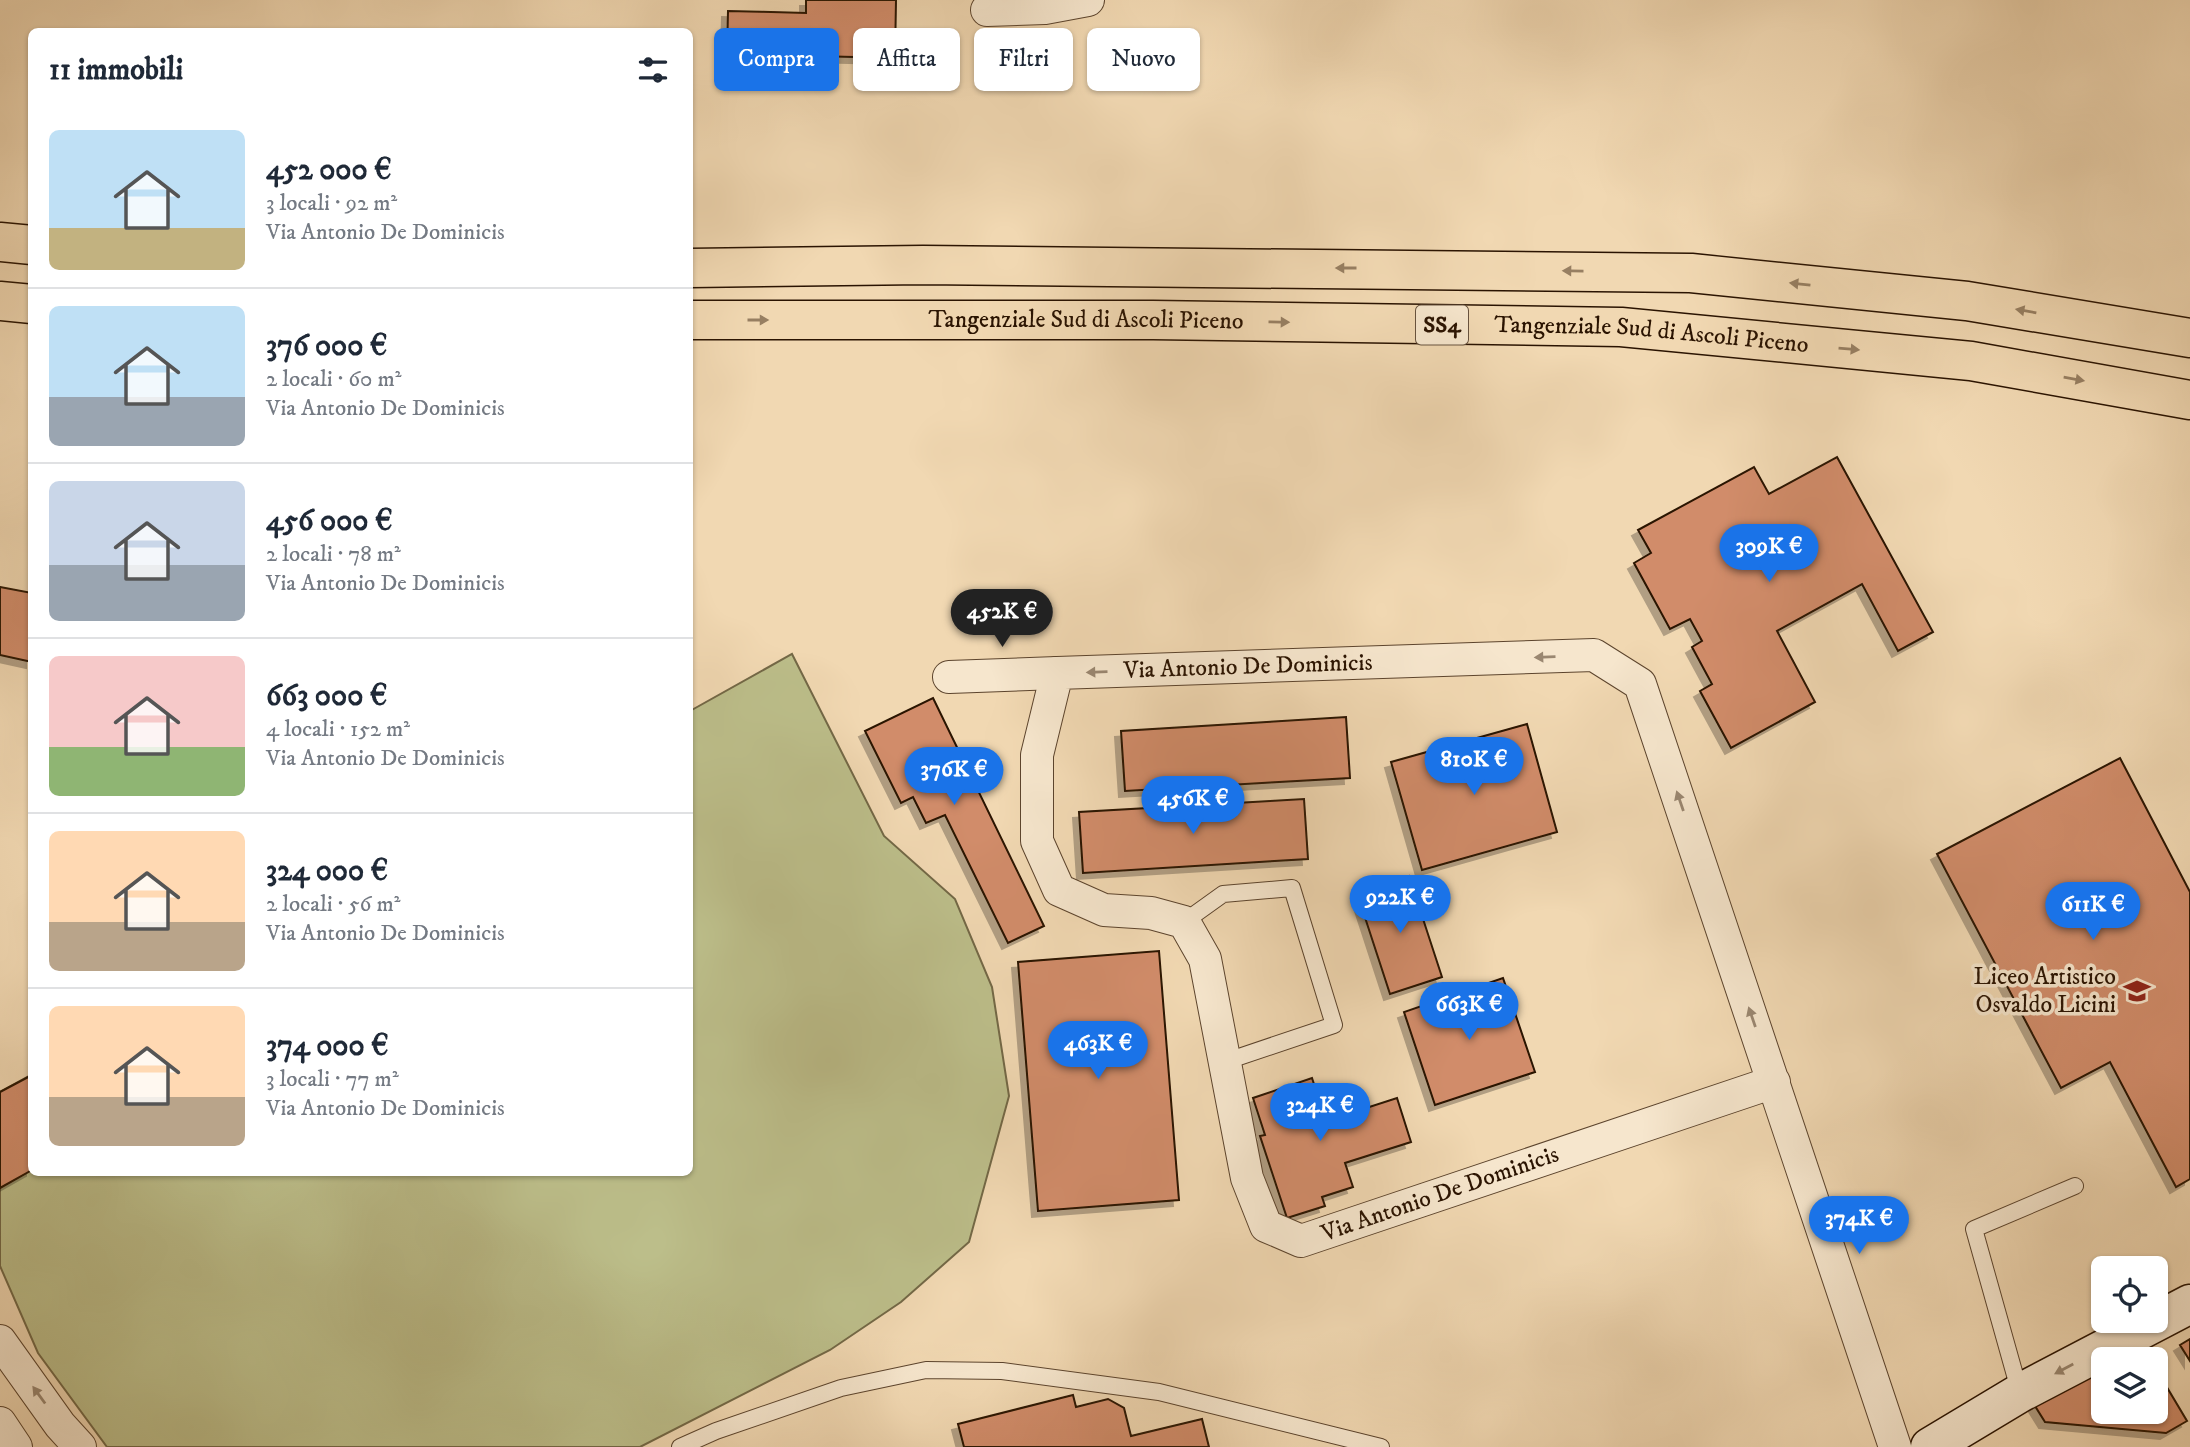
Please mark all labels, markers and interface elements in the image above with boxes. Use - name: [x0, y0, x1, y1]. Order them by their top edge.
- chip: Compra: [714, 28, 839, 91]
- chip: Affitta: [853, 28, 960, 91]
- chip: Filtri: [974, 28, 1073, 91]
- chip: Nuovo: [1087, 28, 1200, 91]
- icon: filters: [634, 51, 672, 89]
- text: 11 immobili: [49, 52, 183, 89]
- text: 452 000 €: [266, 152, 392, 189]
- icon: home: [105, 158, 189, 242]
- text: 3 locali · 92 m²: [266, 189, 397, 218]
- text: Via Antonio De Dominicis: [266, 218, 505, 247]
- one-way arrow: [1335, 262, 1357, 274]
- one-way arrow: [1562, 266, 1584, 277]
- one-way arrow: [1789, 278, 1811, 289]
- street label: Tangenziale Sud di Ascoli Piceno: [929, 305, 1244, 336]
- one-way arrow: [2015, 305, 2037, 316]
- road number: SS4: [1416, 306, 1468, 344]
- street label: Tangenziale Sud di Ascoli Piceno: [1494, 310, 1810, 360]
- one-way arrow: [747, 314, 769, 326]
- one-way arrow: [1268, 316, 1290, 328]
- text: 376 000 €: [266, 328, 387, 365]
- icon: home: [105, 334, 189, 418]
- one-way arrow: [1838, 344, 1860, 355]
- text: 2 locali · 60 m²: [266, 365, 401, 394]
- one-way arrow: [2063, 374, 2085, 385]
- text: Via Antonio De Dominicis: [266, 394, 505, 423]
- text: 456 000 €: [266, 503, 392, 540]
- icon: home: [105, 509, 189, 593]
- pin: 309K €: [1712, 524, 1826, 584]
- text: 309K €: [1735, 532, 1803, 561]
- text: 2 locali · 78 m²: [266, 540, 401, 569]
- text: Via Antonio De Dominicis: [266, 569, 505, 598]
- pin: 452K €: [945, 590, 1059, 649]
- text: 452K €: [967, 597, 1037, 626]
- street label: Via Antonio De Dominicis: [1122, 647, 1373, 686]
- one-way arrow: [1534, 651, 1556, 662]
- one-way arrow: [1086, 666, 1108, 677]
- text: 663 000 €: [266, 678, 387, 715]
- icon: home: [105, 684, 189, 768]
- text: 4 locali · 152 m²: [266, 715, 410, 744]
- pin: 810K €: [1417, 738, 1531, 797]
- text: Via Antonio De Dominicis: [266, 744, 505, 773]
- text: 810K €: [1441, 745, 1507, 774]
- pin: 376K €: [897, 748, 1011, 807]
- text: 376K €: [920, 755, 988, 784]
- pin: 456K €: [1136, 776, 1250, 836]
- text: 456K €: [1157, 784, 1229, 813]
- one-way arrow: [1674, 791, 1685, 812]
- text: 324 000 €: [266, 853, 388, 890]
- icon: home: [105, 859, 189, 943]
- pin: 922K €: [1343, 876, 1457, 935]
- text: 922K €: [1366, 883, 1434, 912]
- pin: 611K €: [2036, 883, 2150, 942]
- text: 2 locali · 56 m²: [266, 890, 401, 919]
- text: 611K €: [2061, 890, 2125, 919]
- text: Via Antonio De Dominicis: [266, 919, 505, 948]
- place label: Liceo Artistico Osvaldo Licini: [1973, 962, 2116, 1020]
- school or university icon: Liceo Artistico Osvaldo Licini: [2122, 976, 2152, 1006]
- pin: 663K €: [1412, 982, 1526, 1042]
- text: 663K €: [1435, 990, 1503, 1019]
- one-way arrow: [1746, 1006, 1757, 1027]
- pin: 463K €: [1041, 1021, 1155, 1081]
- text: 374 000 €: [266, 1028, 389, 1065]
- text: 463K €: [1064, 1029, 1132, 1058]
- icon: home: [105, 1034, 189, 1118]
- text: 3 locali · 77 m²: [266, 1065, 399, 1094]
- pin: 324K €: [1263, 1084, 1377, 1143]
- text: 324K €: [1286, 1091, 1354, 1120]
- text: Via Antonio De Dominicis: [266, 1094, 505, 1123]
- street label: Via Antonio De Dominicis: [1316, 1139, 1563, 1249]
- pin: 374K €: [1802, 1196, 1916, 1256]
- text: 374K €: [1825, 1204, 1893, 1233]
- map controls: [2091, 1256, 2168, 1424]
- button: locate: [2091, 1256, 2168, 1333]
- button: layers: [2091, 1347, 2168, 1424]
- one-way arrow: [2054, 1363, 2074, 1375]
- one-way arrow: [32, 1386, 46, 1404]

